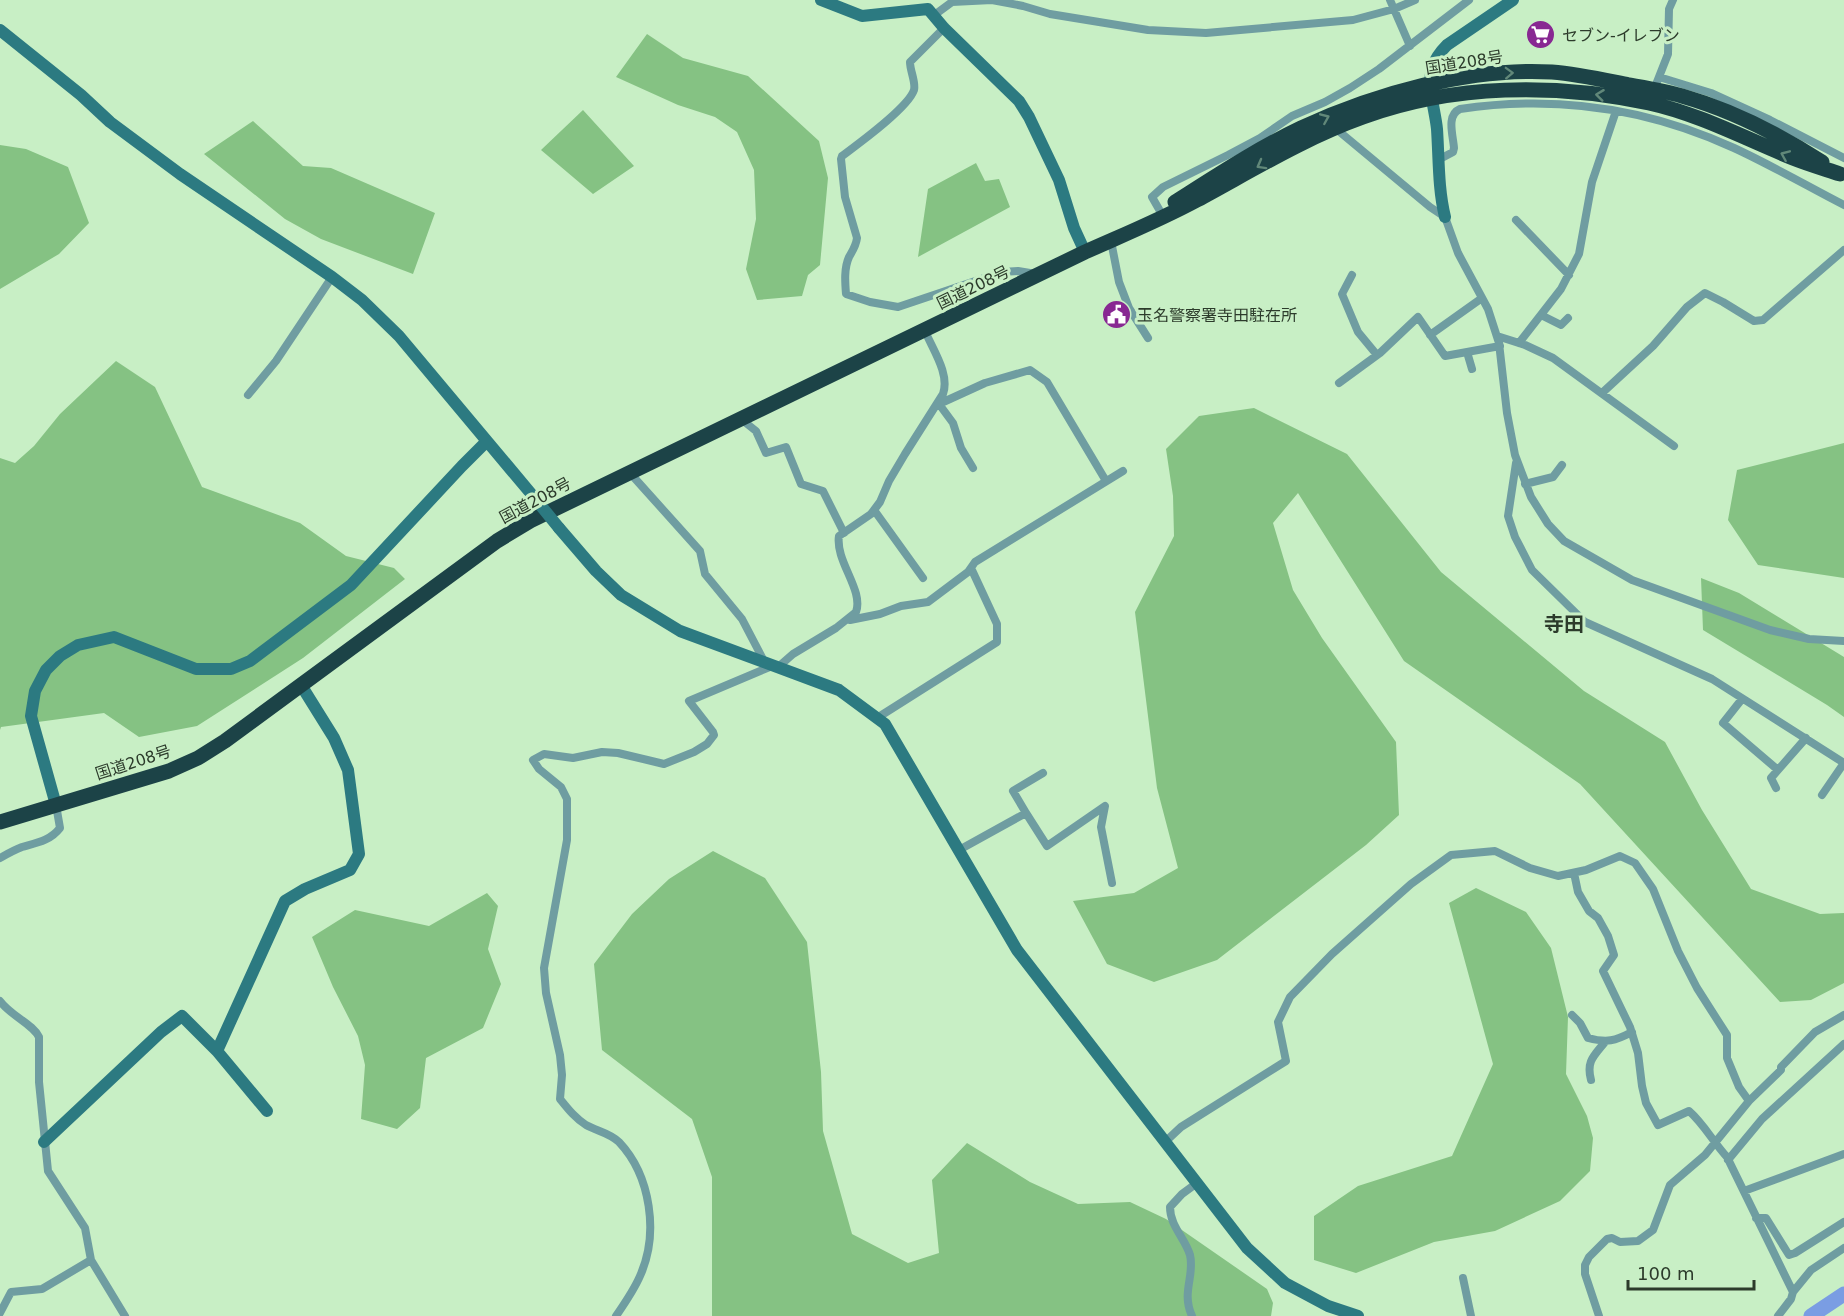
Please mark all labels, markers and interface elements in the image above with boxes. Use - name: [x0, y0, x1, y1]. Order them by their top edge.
- supermarket icon: セブン-イレブン: [1525, 19, 1557, 51]
- place label: セブン-イレブン: [1562, 26, 1680, 45]
- street label: 国道208号: [1424, 47, 1504, 78]
- one-way arrow: [1504, 67, 1513, 79]
- one-way arrow: [1596, 89, 1605, 101]
- one-way arrow: [1319, 113, 1330, 125]
- one-way arrow: [1780, 150, 1791, 162]
- one-way arrow: [1257, 158, 1267, 169]
- street label: 国道208号: [934, 262, 1013, 313]
- public building icon: 玉名警察署寺田駐在所: [1100, 299, 1132, 331]
- place label: 玉名警察署寺田駐在所: [1137, 306, 1297, 325]
- street label: 国道208号: [496, 474, 574, 527]
- district label: 寺田: [1544, 612, 1584, 636]
- street label: 国道208号: [93, 741, 173, 784]
- scale bar: [1628, 1253, 1754, 1291]
- text: 100 m: [1637, 1263, 1695, 1284]

